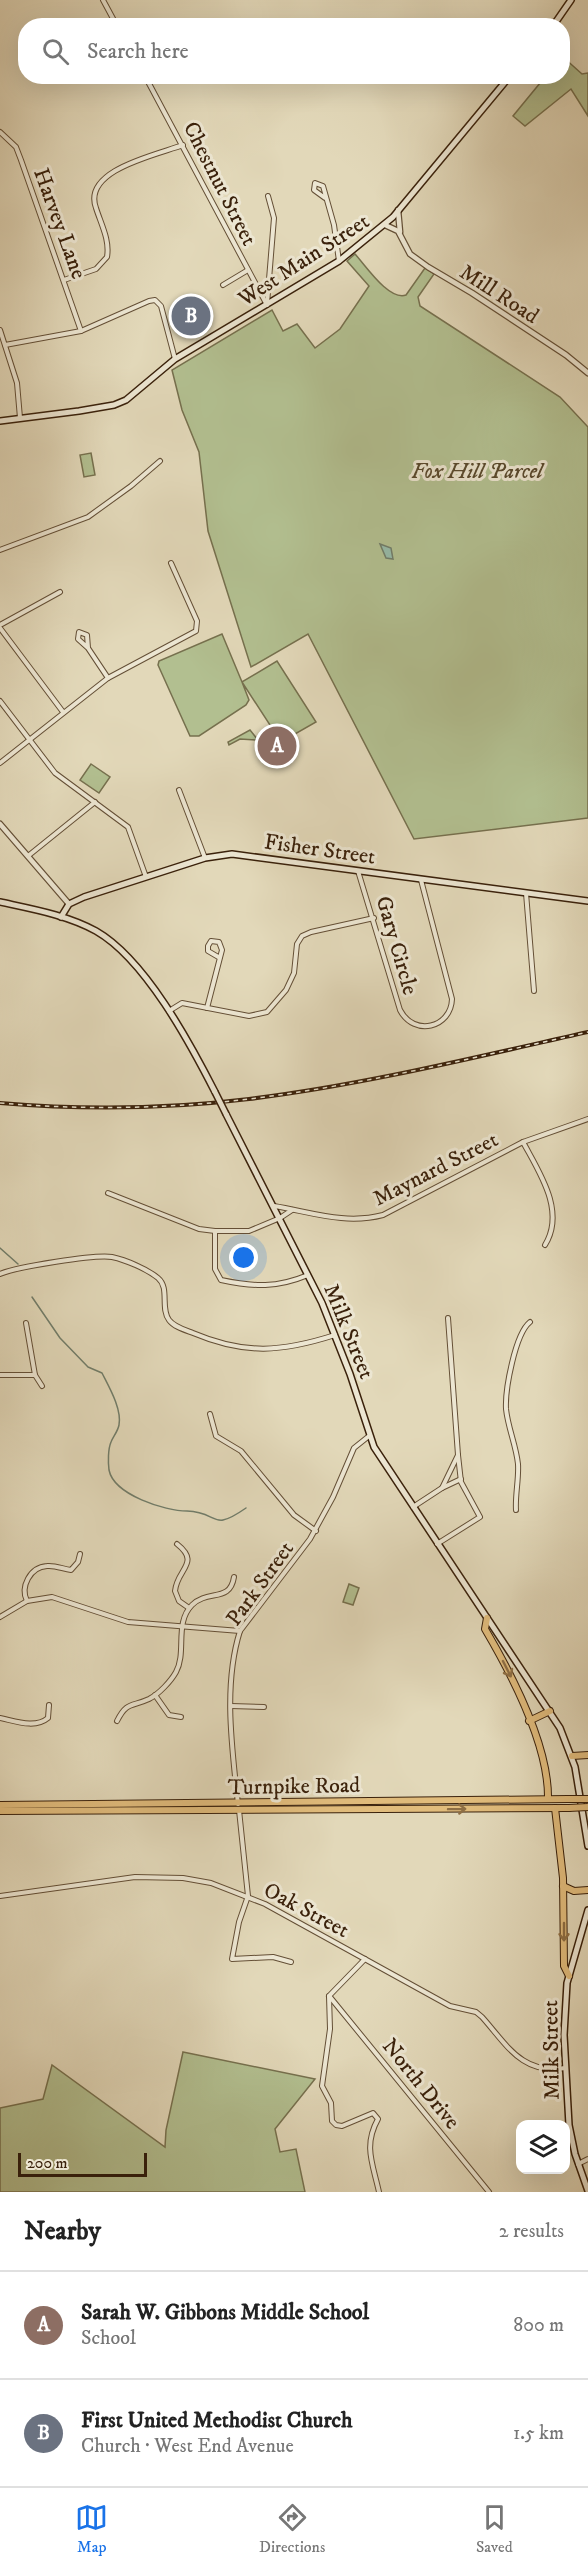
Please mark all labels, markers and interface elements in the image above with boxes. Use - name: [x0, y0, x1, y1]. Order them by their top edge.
- search box: [18, 18, 570, 84]
- icon: search: [39, 35, 72, 68]
- text: Search here: [87, 38, 189, 65]
- street label: Chestnut Street: [177, 117, 262, 250]
- street label: Harvey Lane: [27, 164, 92, 283]
- street label: West Main Street: [232, 208, 374, 313]
- street label: Mill Road: [454, 259, 544, 330]
- pin: B: [172, 294, 210, 338]
- park label: Fox Hill Parcel: [411, 458, 545, 485]
- pin: A: [258, 724, 296, 768]
- street label: Fisher Street: [262, 828, 377, 871]
- street label: Gary Circle: [370, 893, 424, 998]
- street label: Maynard Street: [369, 1126, 503, 1212]
- your location: [229, 1243, 258, 1272]
- street label: Milk Street: [317, 1280, 380, 1383]
- street label: Park Street: [221, 1536, 300, 1631]
- one-way arrow: [501, 1659, 513, 1677]
- street label: Turnpike Road: [228, 1772, 360, 1801]
- one-way arrow: [447, 1803, 467, 1815]
- street label: Oak Street: [259, 1877, 354, 1944]
- one-way arrow: [558, 1921, 570, 1941]
- street label: Milk Street: [537, 2000, 566, 2100]
- street label: North Drive: [376, 2033, 466, 2135]
- map controls: [516, 2120, 570, 2174]
- button: layers: [516, 2120, 570, 2174]
- scale bar: [18, 2150, 147, 2178]
- text: 200 m: [27, 2153, 68, 2173]
- text: Nearby: [24, 2215, 101, 2248]
- text: 2 results: [499, 2219, 564, 2244]
- text: Sarah W. Gibbons Middle School: [81, 2299, 369, 2326]
- text: A: [37, 2313, 50, 2338]
- text: 800 m: [513, 2313, 564, 2338]
- text: School: [81, 2326, 136, 2351]
- text: First United Methodist Church: [81, 2407, 353, 2434]
- text: B: [37, 2421, 50, 2446]
- text: 1.5 km: [513, 2421, 564, 2446]
- text: Church · West End Avenue: [81, 2434, 294, 2459]
- tab: Map: [75, 2501, 108, 2557]
- tab: Directions: [259, 2501, 325, 2557]
- tab: Saved: [476, 2501, 513, 2557]

